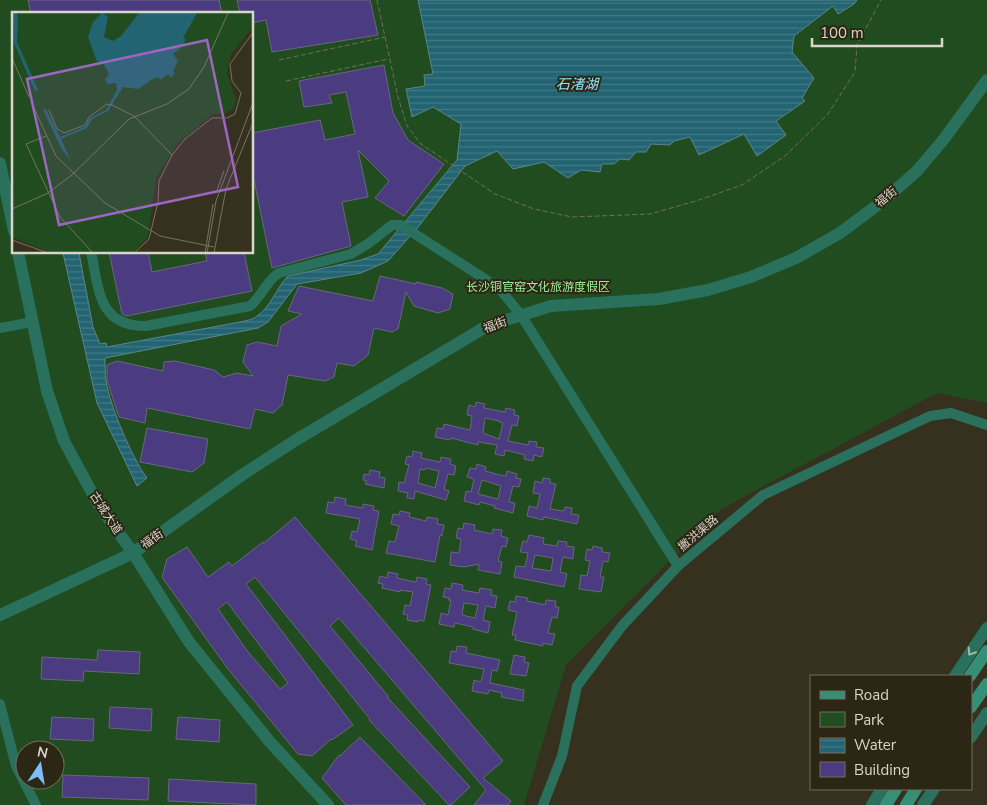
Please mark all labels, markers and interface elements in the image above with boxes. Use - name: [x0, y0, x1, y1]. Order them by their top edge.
- inset map: [12, 12, 254, 254]
- scale bar: [812, 15, 942, 47]
- text: 100 m: [820, 23, 864, 43]
- water label: 石渚湖: [556, 75, 600, 94]
- street label: 福街: [872, 183, 900, 211]
- park label: 长沙铜官窑文化旅游度假区: [466, 279, 610, 295]
- street label: 福街: [481, 313, 509, 337]
- street label: 古城大道: [86, 489, 126, 537]
- street label: 撇洪渠路: [674, 511, 722, 555]
- street label: 福街: [138, 526, 166, 552]
- one-way arrow: [968, 647, 978, 656]
- legend: [810, 675, 972, 790]
- text: Road: [854, 685, 889, 705]
- text: Park: [854, 710, 884, 730]
- text: Water: [854, 735, 897, 755]
- north arrow: [15, 740, 65, 790]
- text: N: [35, 742, 50, 763]
- text: Building: [854, 760, 910, 780]

